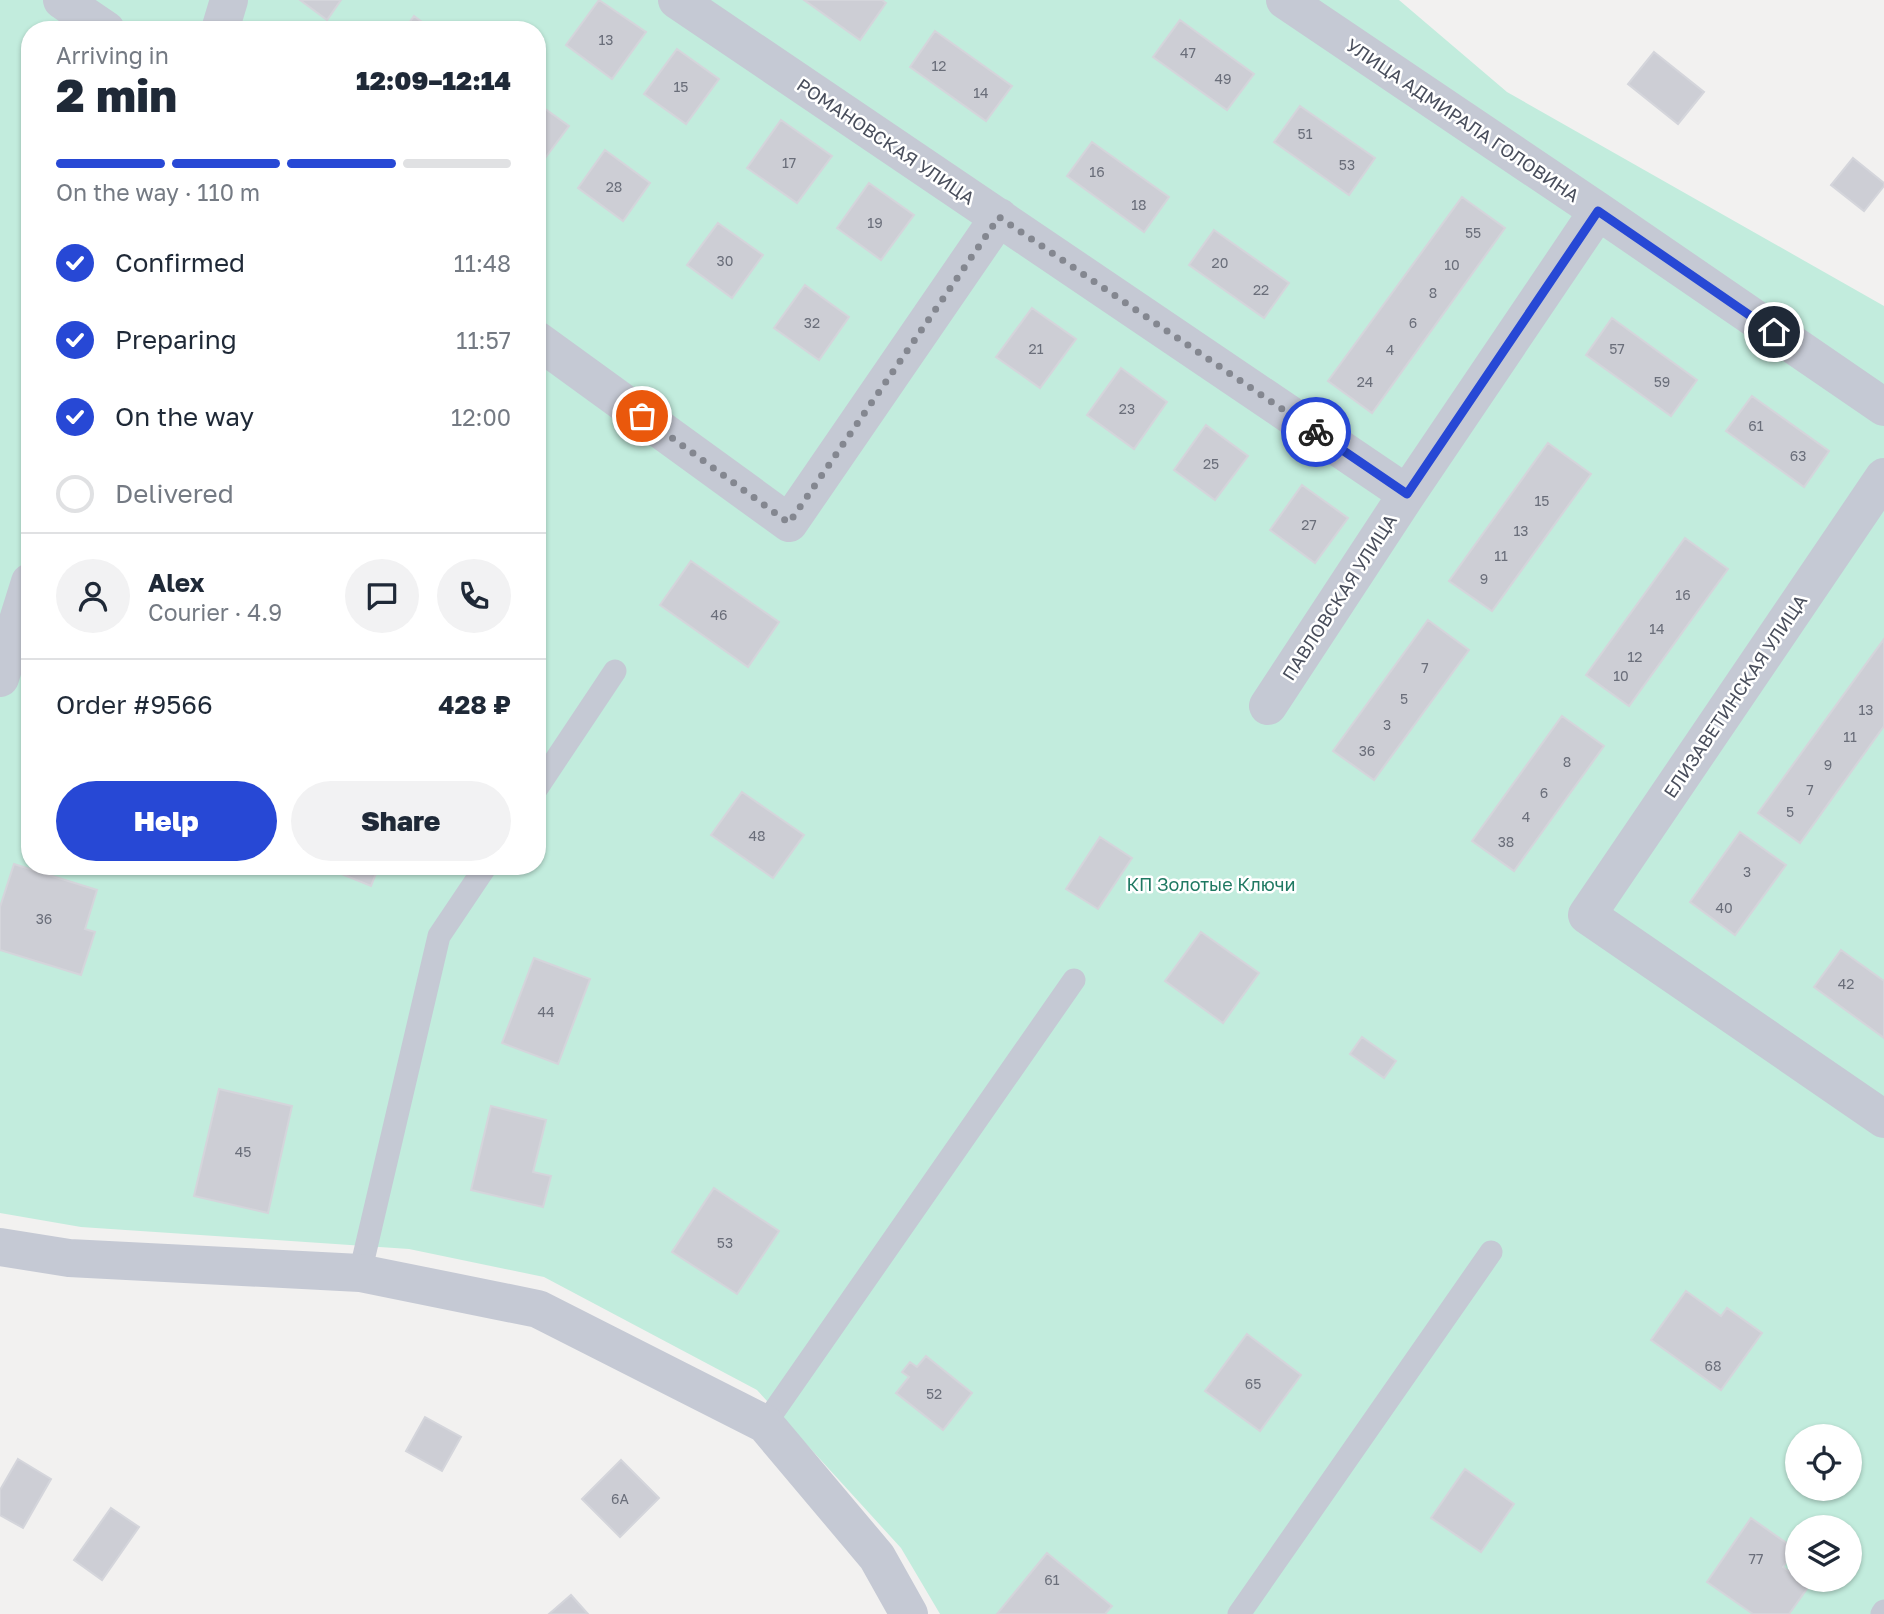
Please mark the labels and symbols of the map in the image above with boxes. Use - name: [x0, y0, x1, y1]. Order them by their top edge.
- house number: 13: [599, 31, 613, 48]
- street label: УЛИЦА АДМИРАЛА ГОЛОВИНА: [1342, 34, 1584, 206]
- house number: 47: [1180, 44, 1196, 61]
- house number: 12: [932, 57, 946, 74]
- house number: 49: [1214, 70, 1232, 87]
- street label: РОМАНОВСКАЯ УЛИЦА: [793, 73, 979, 209]
- house number: 15: [674, 78, 688, 95]
- house number: 14: [973, 84, 989, 101]
- house number: 51: [1298, 125, 1313, 142]
- house number: 17: [782, 154, 796, 171]
- house number: 53: [1339, 156, 1355, 173]
- house number: 16: [1089, 163, 1105, 180]
- house number: 28: [606, 178, 622, 195]
- house number: 18: [1131, 196, 1147, 213]
- house number: 19: [867, 214, 883, 231]
- house number: 55: [1465, 224, 1481, 241]
- house number: 30: [717, 252, 733, 269]
- house number: 20: [1212, 254, 1228, 271]
- house number: 10: [1444, 256, 1460, 273]
- house number: 22: [1253, 281, 1269, 298]
- house number: 8: [1429, 284, 1437, 301]
- pin: [1744, 302, 1804, 362]
- house number: 32: [804, 314, 820, 331]
- house number: 6: [1409, 314, 1417, 331]
- house number: 21: [1029, 340, 1044, 357]
- house number: 57: [1609, 340, 1625, 357]
- house number: 4: [1386, 341, 1394, 358]
- house number: 24: [1357, 373, 1373, 390]
- house number: 59: [1654, 373, 1670, 390]
- pin: [612, 386, 672, 446]
- courier: [1281, 397, 1351, 467]
- house number: 23: [1119, 400, 1135, 417]
- house number: 61: [1748, 417, 1764, 434]
- house number: 63: [1790, 447, 1806, 464]
- house number: 25: [1203, 455, 1219, 472]
- house number: 15: [1535, 492, 1549, 509]
- street label: ПАВЛОВСКАЯ УЛИЦА: [1277, 510, 1401, 684]
- house number: 27: [1301, 516, 1317, 533]
- house number: 13: [1514, 522, 1528, 539]
- house number: 11: [1494, 547, 1508, 564]
- house number: 9: [1480, 570, 1488, 587]
- house number: 16: [1675, 586, 1691, 603]
- street label: ЕЛИЗАВЕТИНСКАЯ УЛИЦА: [1659, 590, 1811, 802]
- house number: 46: [710, 606, 728, 623]
- house number: 14: [1649, 620, 1665, 637]
- house number: 12: [1628, 648, 1642, 665]
- house number: 7: [1421, 659, 1429, 676]
- house number: 10: [1613, 667, 1629, 684]
- house number: 5: [1400, 690, 1408, 707]
- house number: 13: [1859, 701, 1873, 718]
- house number: 3: [1383, 716, 1391, 733]
- house number: 11: [1843, 728, 1857, 745]
- house number: 36: [1359, 742, 1375, 759]
- house number: 8: [1563, 753, 1571, 770]
- house number: 9: [1824, 756, 1832, 773]
- house number: 7: [1806, 781, 1814, 798]
- house number: 6: [1540, 784, 1548, 801]
- house number: 5: [1786, 803, 1794, 820]
- house number: 4: [1522, 808, 1530, 825]
- house number: 48: [748, 827, 766, 844]
- house number: 38: [1498, 833, 1514, 850]
- house number: 3: [1743, 863, 1751, 880]
- park label: КП Золотые Ключи: [1126, 873, 1296, 895]
- house number: 40: [1715, 899, 1733, 916]
- house number: 36: [36, 910, 52, 927]
- house number: 42: [1838, 975, 1854, 992]
- house number: 44: [537, 1003, 555, 1020]
- house number: 45: [235, 1143, 251, 1160]
- house number: 53: [717, 1234, 733, 1251]
- house number: 68: [1704, 1357, 1722, 1374]
- house number: 65: [1245, 1375, 1261, 1392]
- house number: 52: [926, 1385, 942, 1402]
- house number: 6А: [611, 1490, 630, 1507]
- house number: 77: [1749, 1550, 1763, 1567]
- house number: 61: [1044, 1571, 1060, 1588]

